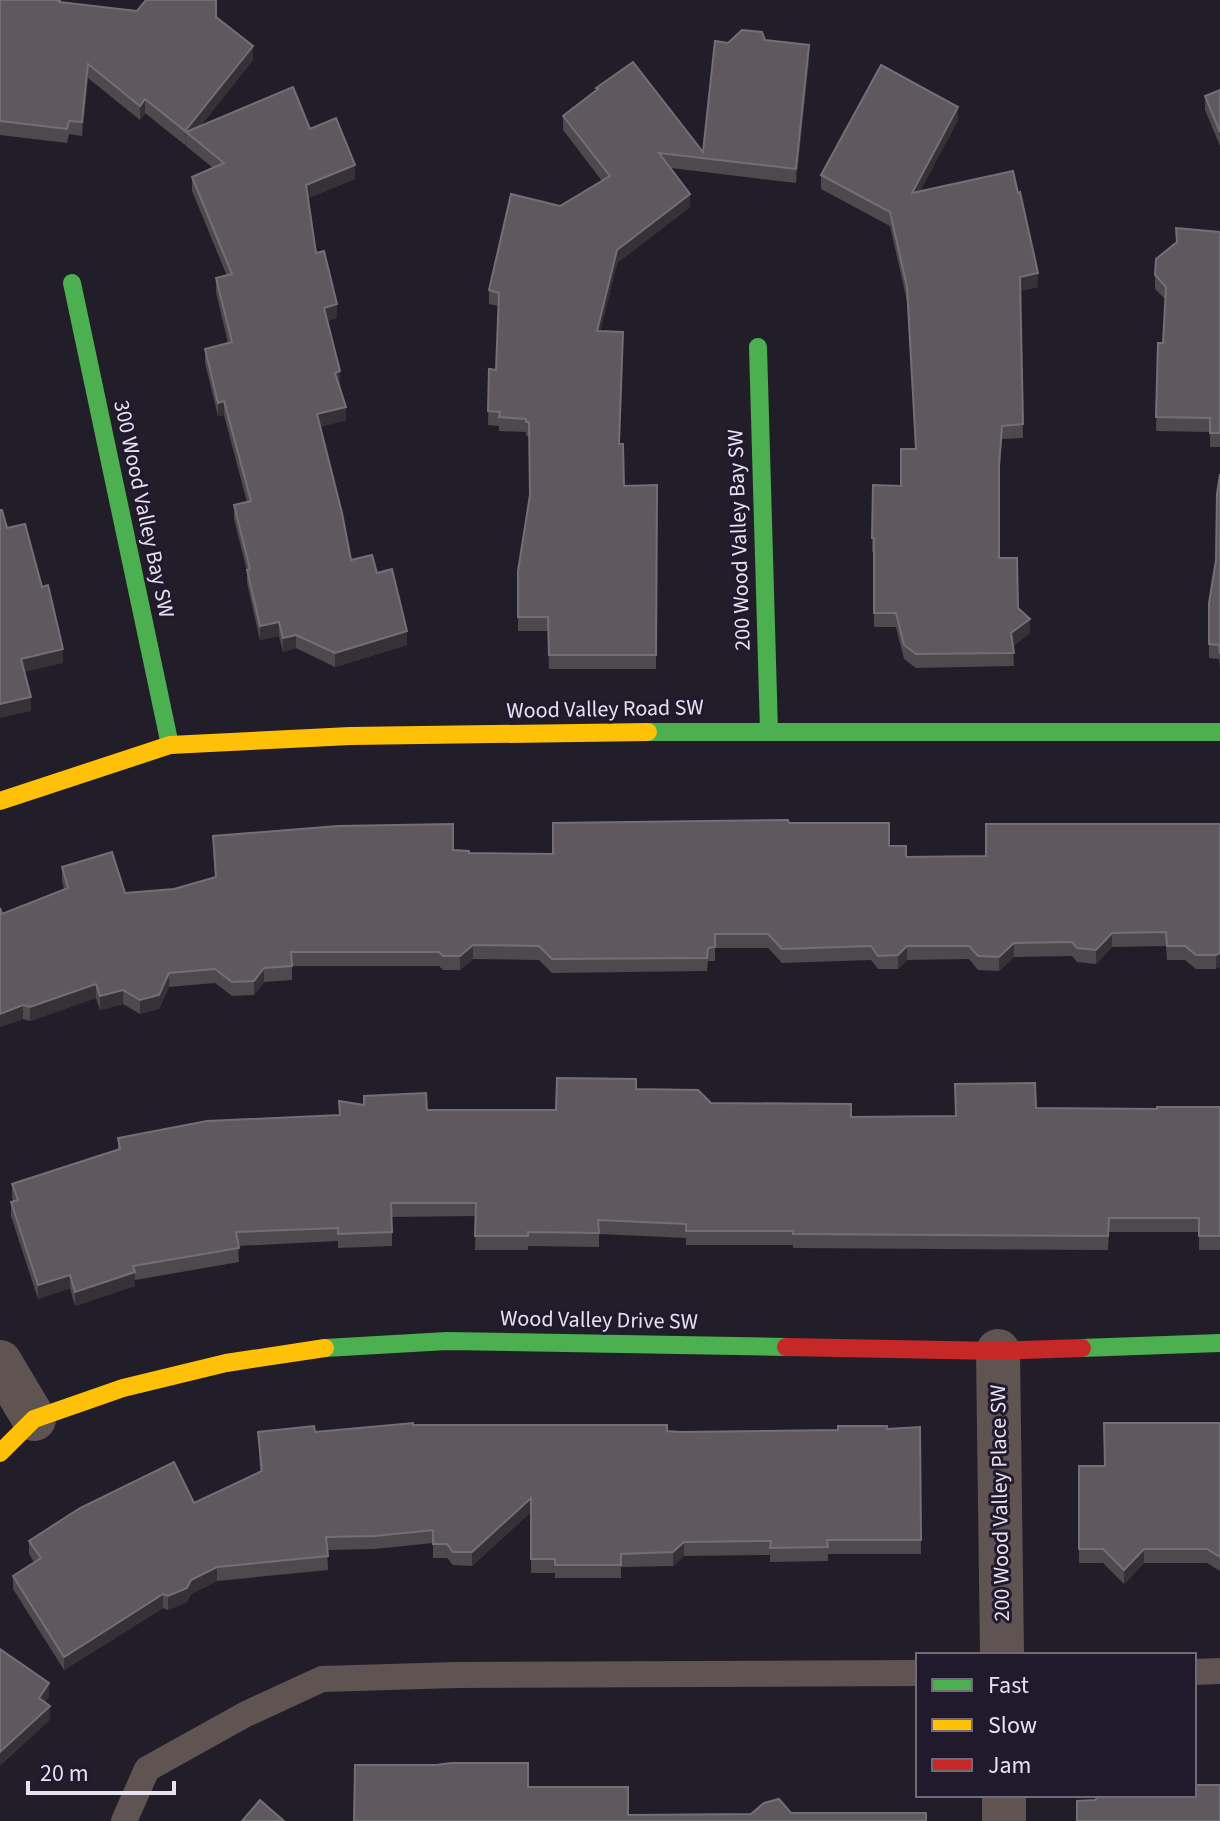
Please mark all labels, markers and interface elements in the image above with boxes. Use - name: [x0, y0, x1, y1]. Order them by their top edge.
- street label: 300 Wood Valley Bay SW: [105, 397, 183, 621]
- street label: 200 Wood Valley Bay SW: [719, 429, 759, 651]
- street label: Wood Valley Road SW: [506, 691, 704, 727]
- street label: Wood Valley Drive SW: [500, 1302, 698, 1338]
- street label: 200 Wood Valley Place SW: [982, 1384, 1018, 1622]
- legend: [916, 1653, 1196, 1797]
- text: Fast: [988, 1668, 1029, 1703]
- text: Slow: [988, 1708, 1037, 1743]
- scale bar: [28, 1745, 174, 1795]
- text: Jam: [988, 1748, 1032, 1783]
- text: 20 m: [40, 1756, 89, 1791]

